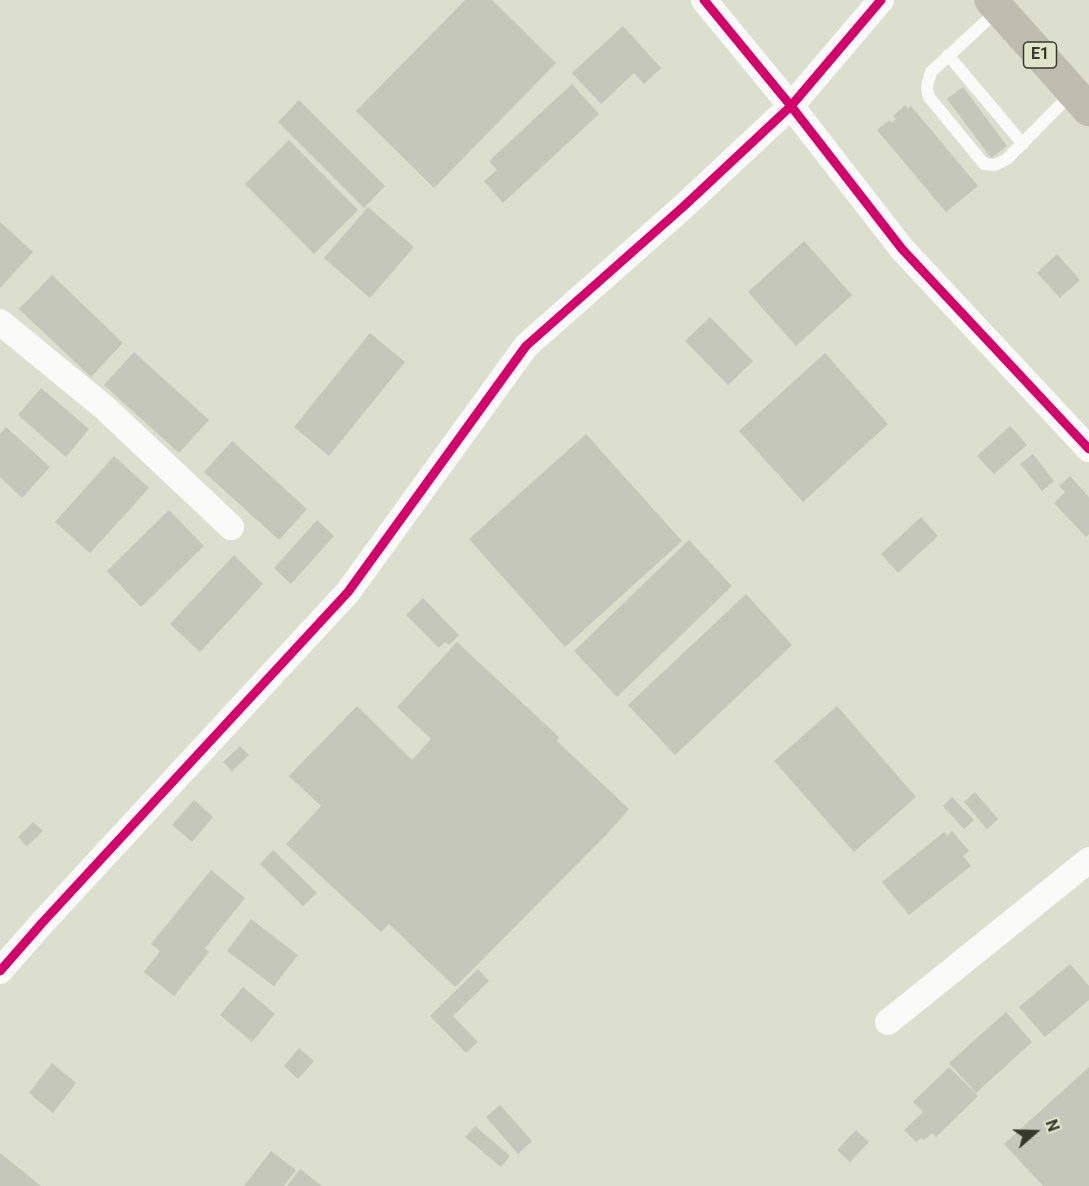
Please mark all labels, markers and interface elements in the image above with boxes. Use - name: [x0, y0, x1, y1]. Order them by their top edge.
- road number: E1: [1024, 42, 1056, 68]
- north arrow: [1005, 1102, 1065, 1162]
- text: N: [1042, 1117, 1063, 1134]

